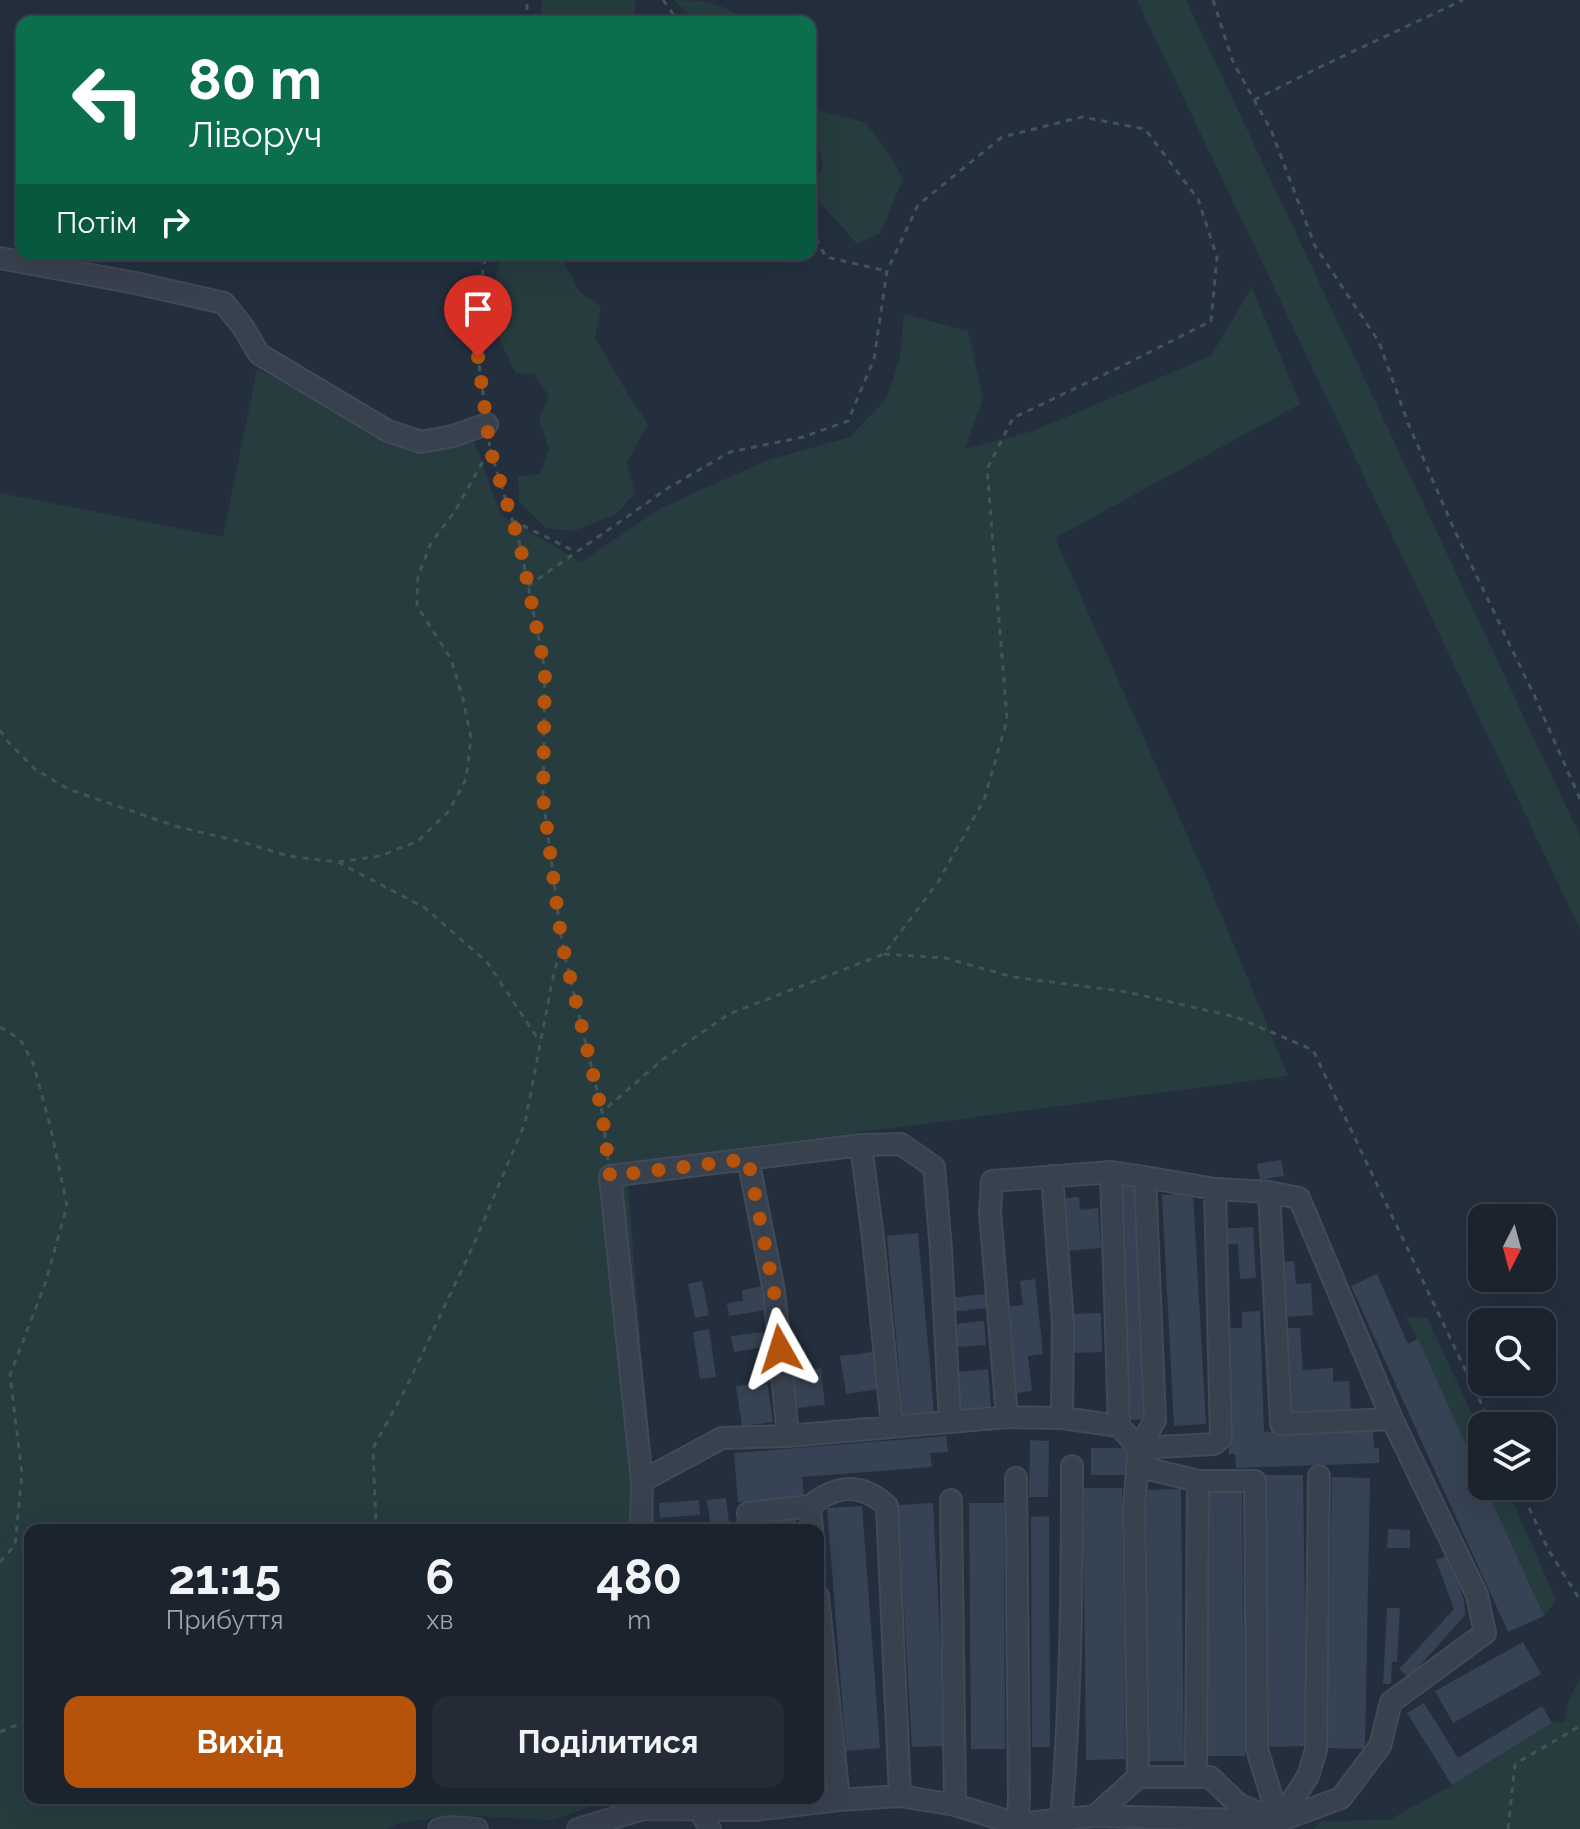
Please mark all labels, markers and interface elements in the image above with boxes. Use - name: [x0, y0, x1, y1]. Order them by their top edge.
- text: 80 m: [188, 46, 322, 112]
- icon: left: [56, 48, 160, 152]
- text: Ліворуч: [188, 113, 322, 155]
- icon: right: [153, 200, 197, 244]
- text: Потім: [56, 205, 137, 240]
- pin: [444, 275, 512, 357]
- icon: arrive: [456, 287, 500, 331]
- north arrow: [1468, 1204, 1556, 1292]
- map controls: [1468, 1204, 1556, 1500]
- position arrow: [738, 1307, 822, 1391]
- button: search: [1468, 1308, 1556, 1396]
- button: layers: [1468, 1412, 1556, 1500]
- text: 21:15: [168, 1549, 281, 1605]
- text: 6: [425, 1549, 454, 1605]
- text: 480: [596, 1549, 682, 1605]
- text: Прибуття: [166, 1605, 283, 1635]
- text: хв: [426, 1605, 453, 1635]
- text: m: [627, 1605, 651, 1635]
- button: Вихід: [64, 1696, 416, 1788]
- button: Поділитися: [432, 1696, 784, 1788]

